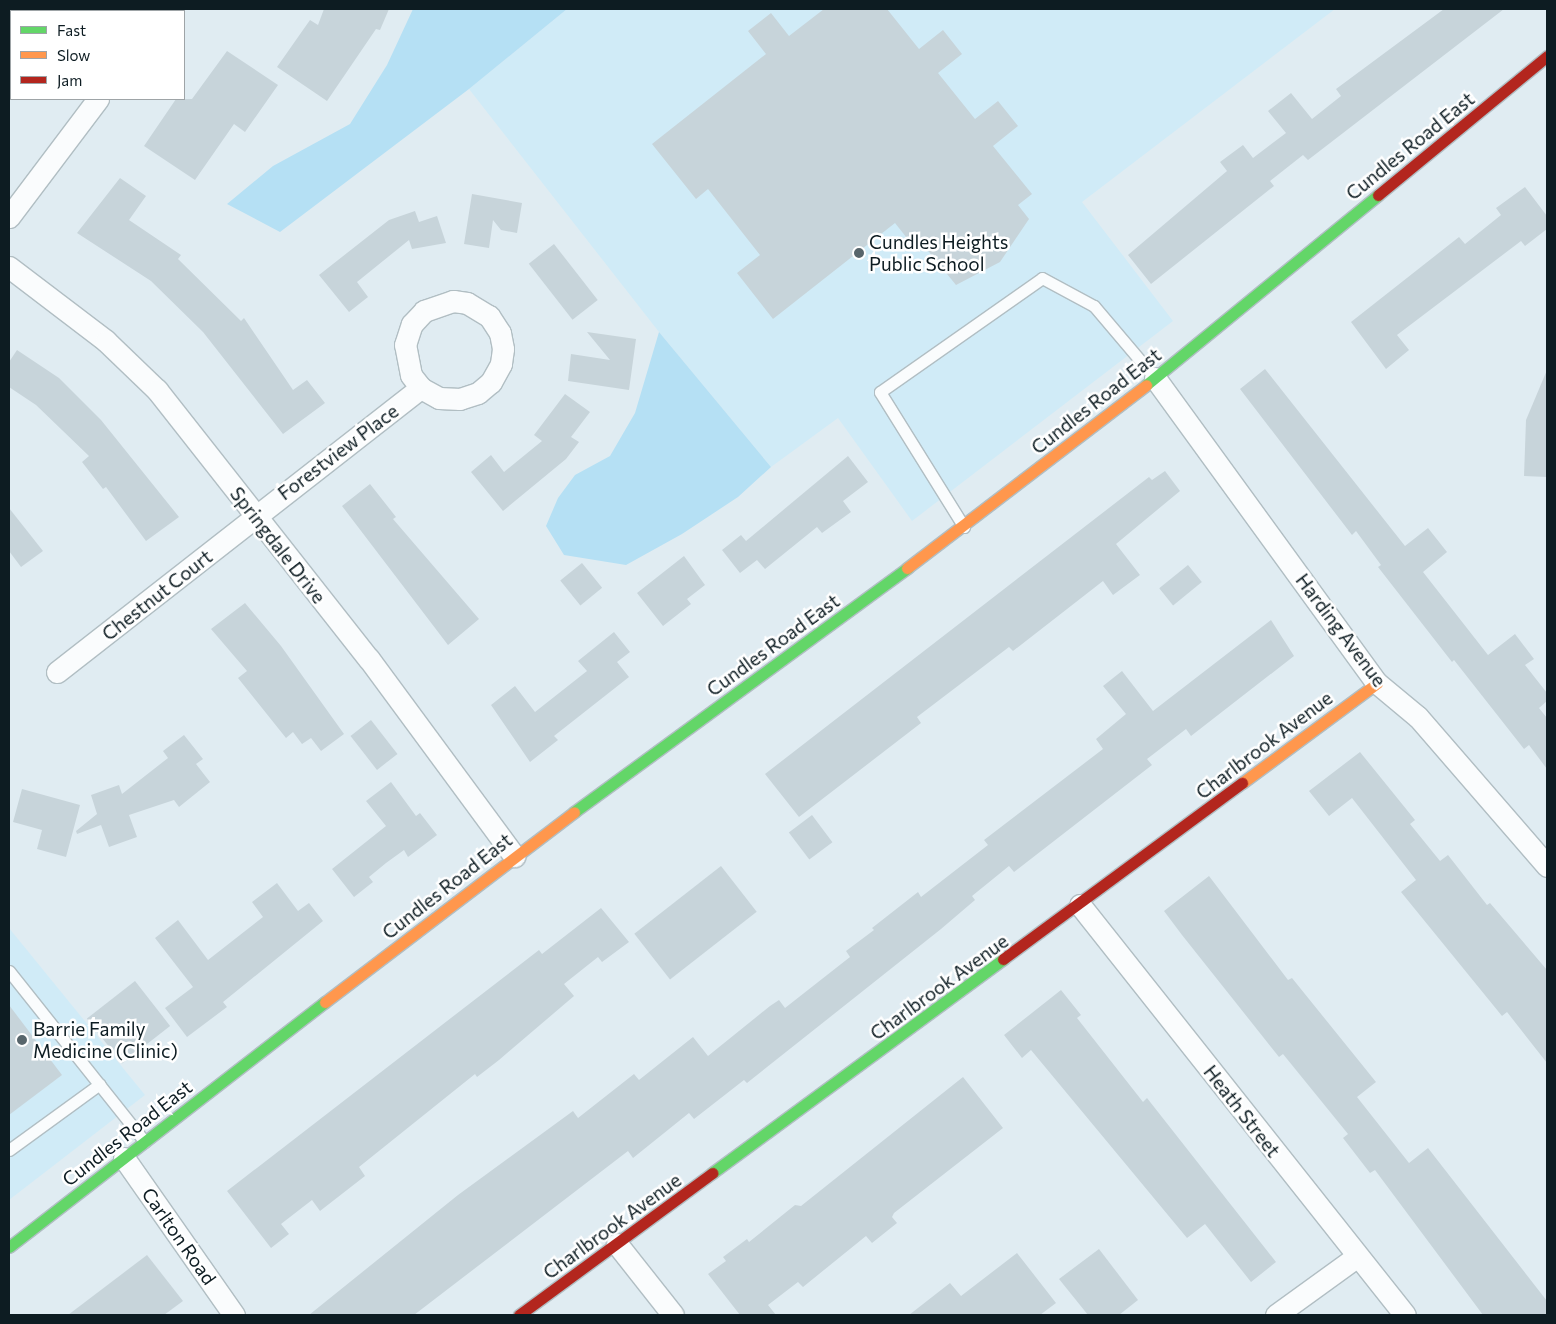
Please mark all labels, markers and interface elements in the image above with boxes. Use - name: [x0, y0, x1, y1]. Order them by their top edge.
- legend: [10, 10, 185, 100]
- text: Fast: [57, 21, 86, 39]
- text: Slow: [57, 46, 90, 64]
- text: Jam: [57, 71, 82, 89]
- street label: Cundles Road East: [1341, 87, 1479, 205]
- place label: Cundles Heights Public School: [869, 231, 1008, 275]
- marker: Cundles Heights Public School: [853, 247, 865, 259]
- street label: Cundles Road East: [1027, 343, 1165, 459]
- street label: Forestview Place: [273, 399, 403, 505]
- street label: Springdale Drive: [226, 482, 330, 608]
- street label: Chestnut Court: [97, 545, 217, 645]
- street label: Harding Avenue: [1291, 569, 1391, 691]
- street label: Cundles Road East: [702, 589, 844, 701]
- street label: Charlbrook Avenue: [1191, 686, 1337, 804]
- street label: Cundles Road East: [378, 828, 516, 944]
- street label: Charlbrook Avenue: [866, 929, 1012, 1045]
- place label: Barrie Family Medicine (Clinic): [33, 1018, 178, 1062]
- marker: Barrie Family Medicine (Clinic): [15, 1033, 29, 1047]
- street label: Heath Street: [1199, 1061, 1285, 1161]
- street label: Cundles Road East: [58, 1075, 196, 1191]
- street label: Charlbrook Avenue: [539, 1168, 685, 1284]
- street label: Carlton Road: [137, 1183, 221, 1289]

